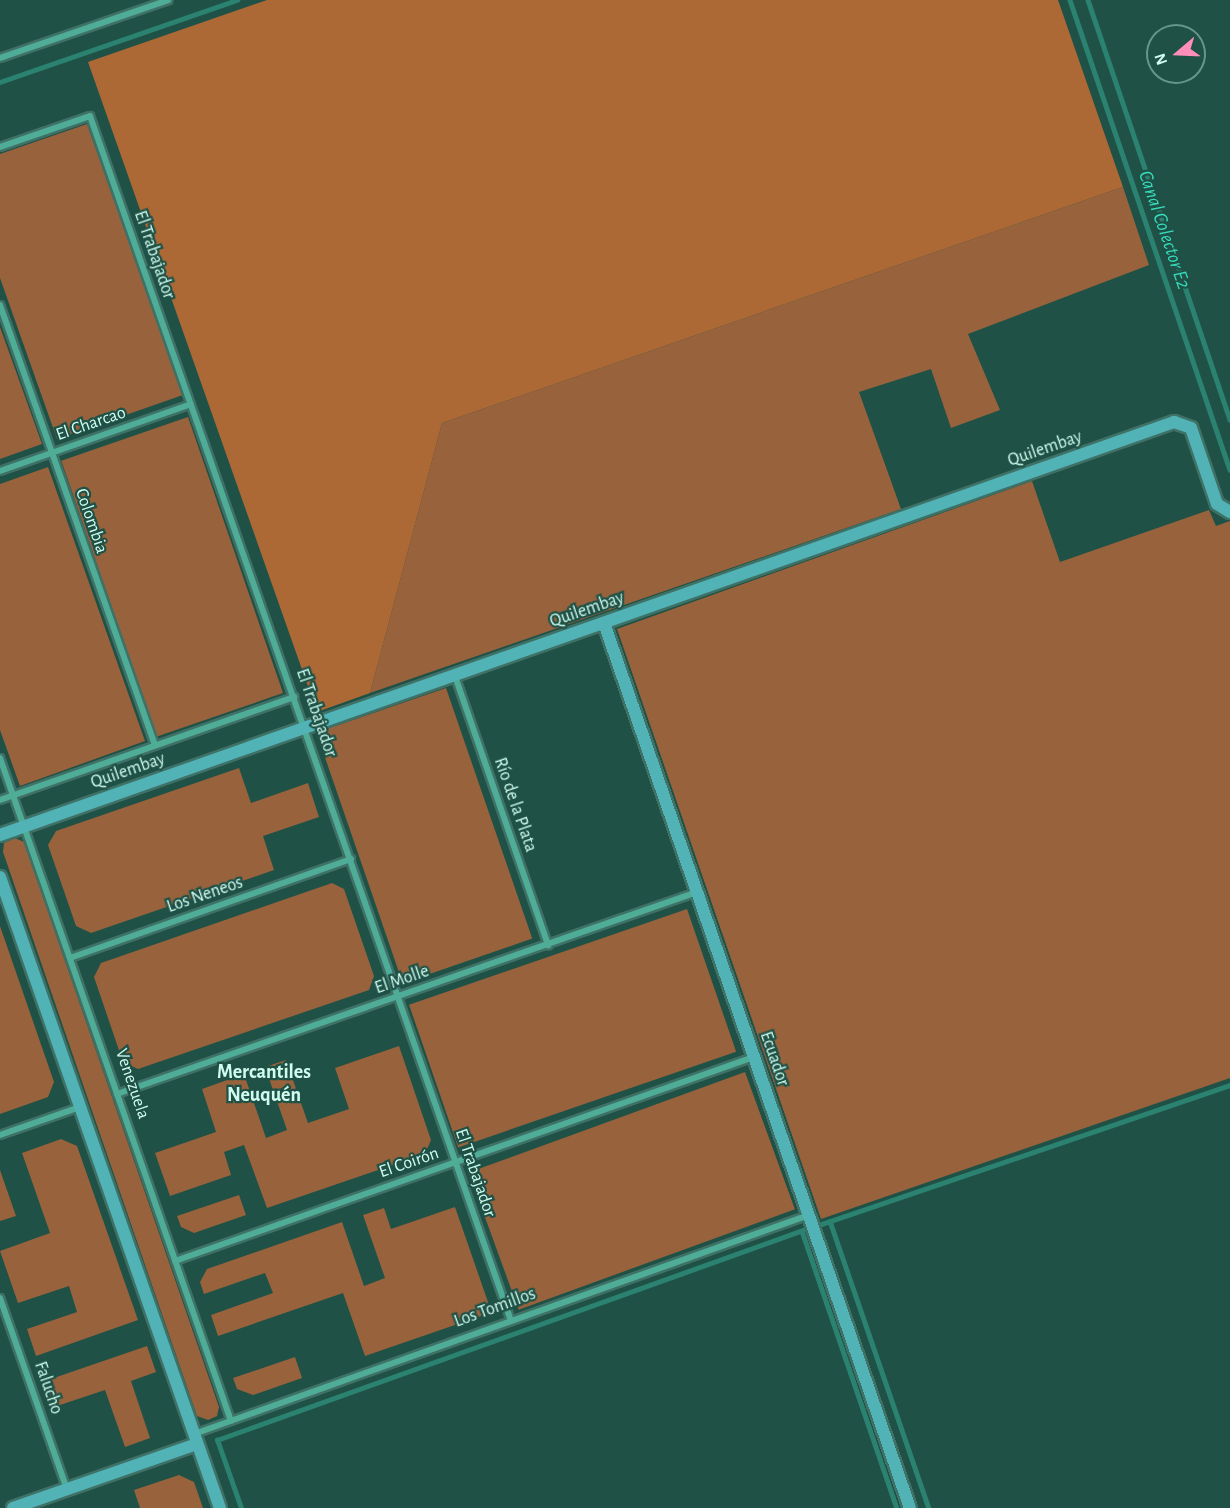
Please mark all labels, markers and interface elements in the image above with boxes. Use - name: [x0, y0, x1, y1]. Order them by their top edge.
- north arrow: [1146, 24, 1206, 84]
- text: N: [1151, 51, 1170, 67]
- water label: Canal Colector E2: [1133, 168, 1195, 292]
- street label: El Trabajador: [129, 208, 179, 302]
- street label: El Charcao: [53, 402, 129, 446]
- street label: Quilembay: [1005, 426, 1085, 472]
- street label: Colombia: [70, 486, 112, 556]
- street label: Quilembay: [547, 587, 627, 633]
- street label: El Trabajador: [291, 666, 341, 760]
- street label: Quilembay: [88, 748, 168, 794]
- street label: Río de la Plata: [489, 755, 541, 855]
- street label: Los Neneos: [164, 872, 246, 918]
- street label: El Molle: [372, 961, 432, 999]
- street label: Ecuador: [755, 1029, 793, 1089]
- street label: Venezuela: [110, 1046, 154, 1122]
- district label: Mercantiles Neuquén: [217, 1060, 311, 1107]
- street label: El Trabajador: [450, 1126, 500, 1220]
- street label: El Coirón: [376, 1143, 442, 1183]
- street label: Los Tomillos: [451, 1283, 539, 1333]
- street label: Falucho: [29, 1359, 67, 1417]

